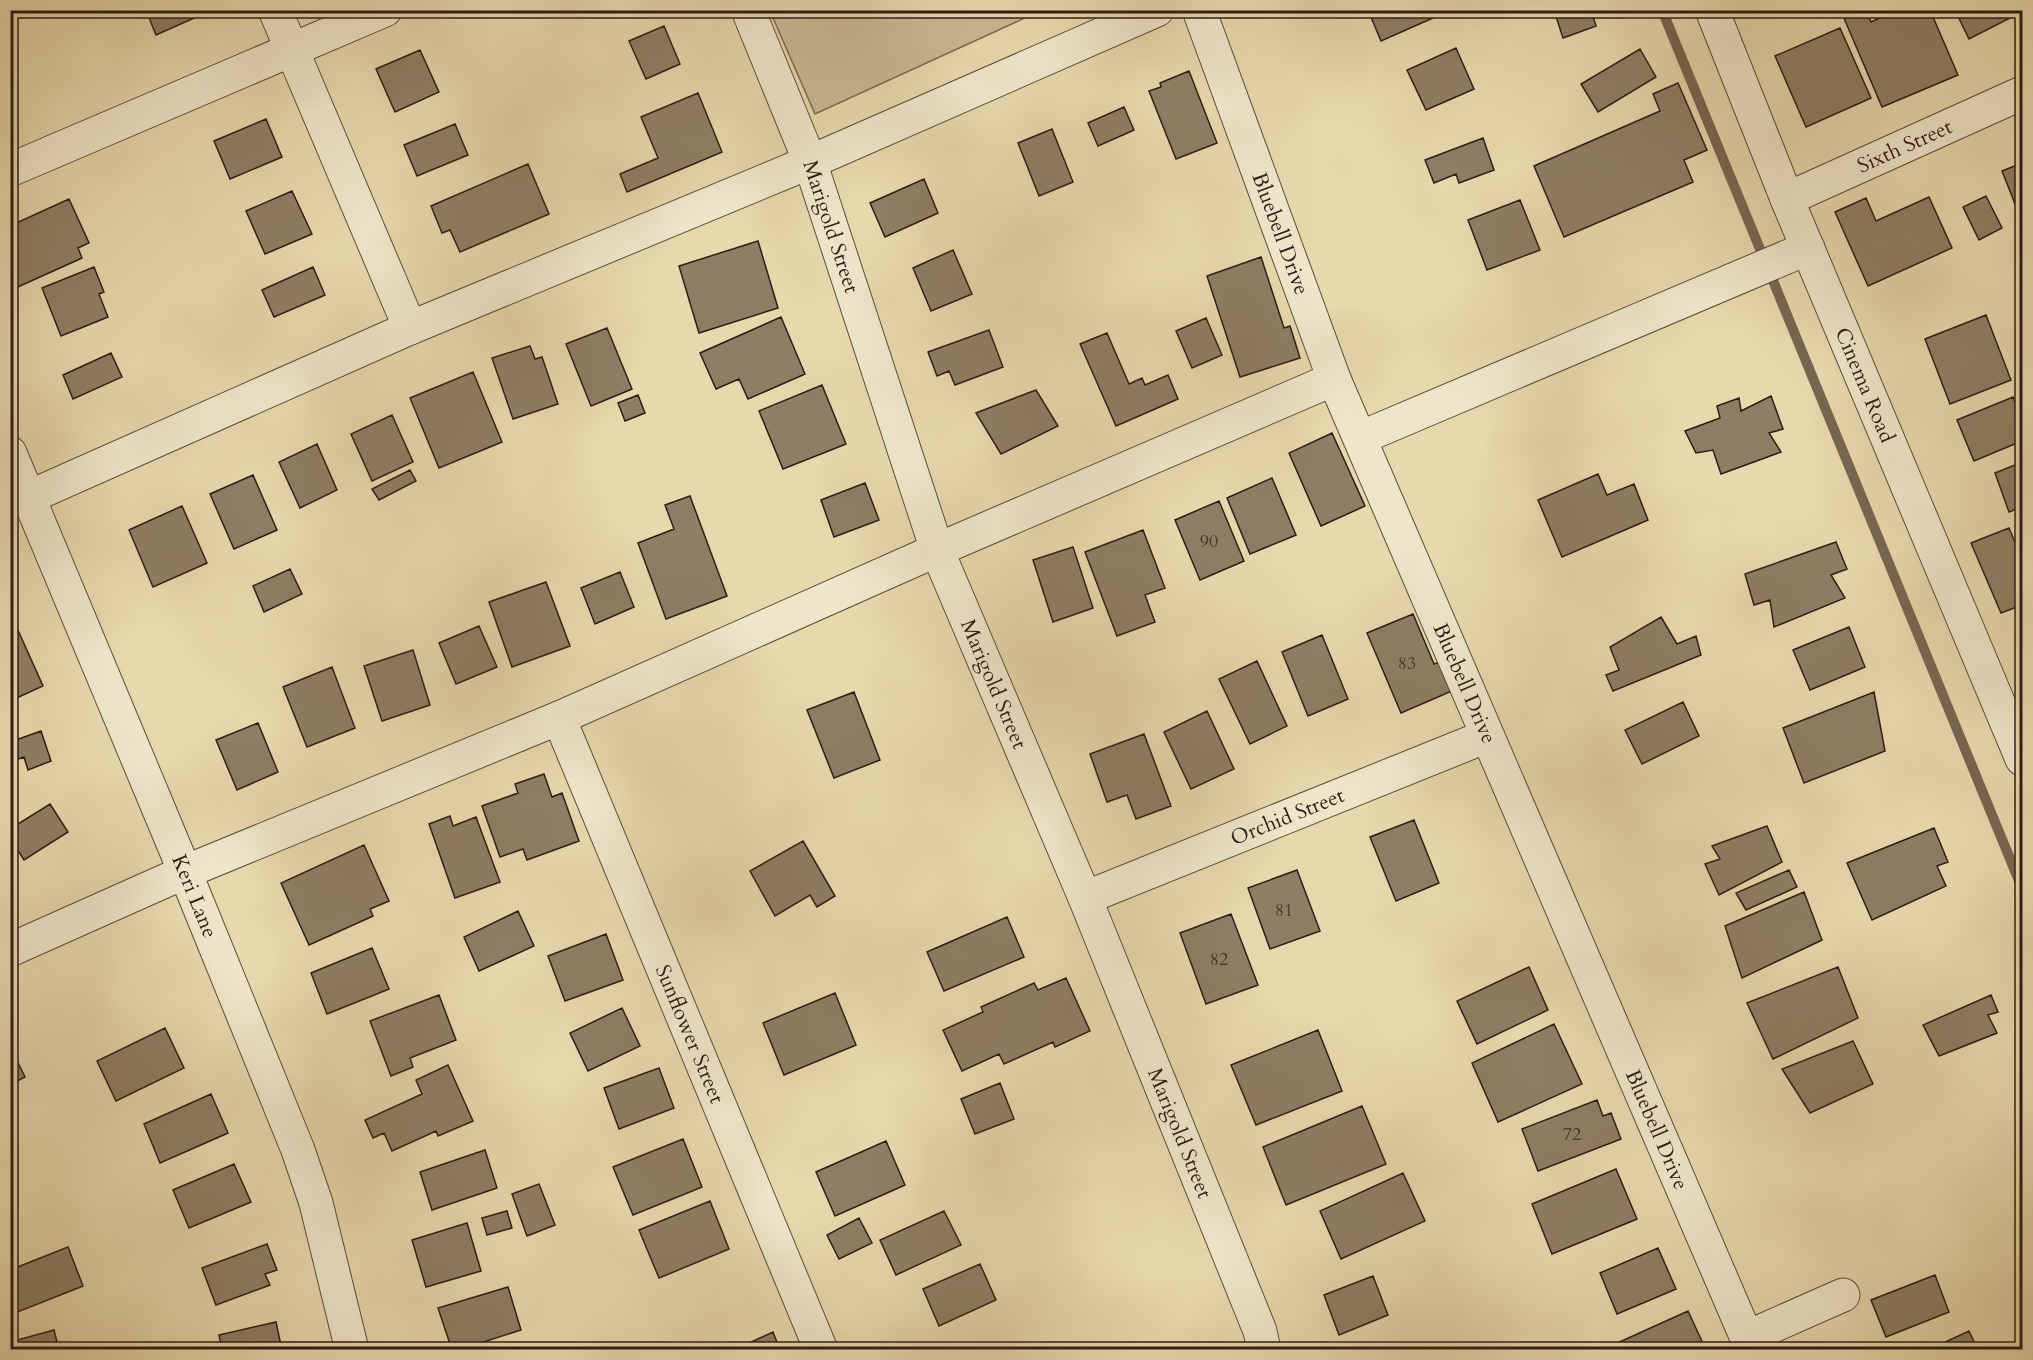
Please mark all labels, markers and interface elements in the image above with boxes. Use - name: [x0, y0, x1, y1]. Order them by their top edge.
- street label: Sixth Street: [1853, 112, 1957, 180]
- street label: Marigold Street: [795, 156, 866, 297]
- street label: Bluebell Drive: [1245, 168, 1316, 299]
- street label: Cinema Road: [1828, 323, 1902, 447]
- house number: 90: [1200, 529, 1218, 554]
- street label: Marigold Street: [953, 615, 1034, 754]
- street label: Bluebell Drive: [1426, 618, 1503, 748]
- house number: 83: [1398, 651, 1416, 676]
- street label: Orchid Street: [1226, 781, 1349, 853]
- street label: Keri Lane: [164, 850, 224, 942]
- house number: 81: [1275, 898, 1293, 923]
- house number: 82: [1210, 947, 1228, 972]
- street label: Sunflower Street: [648, 960, 731, 1108]
- street label: Marigold Street: [1140, 1064, 1219, 1203]
- street label: Bluebell Drive: [1618, 1065, 1695, 1195]
- house number: 72: [1563, 1122, 1581, 1147]

